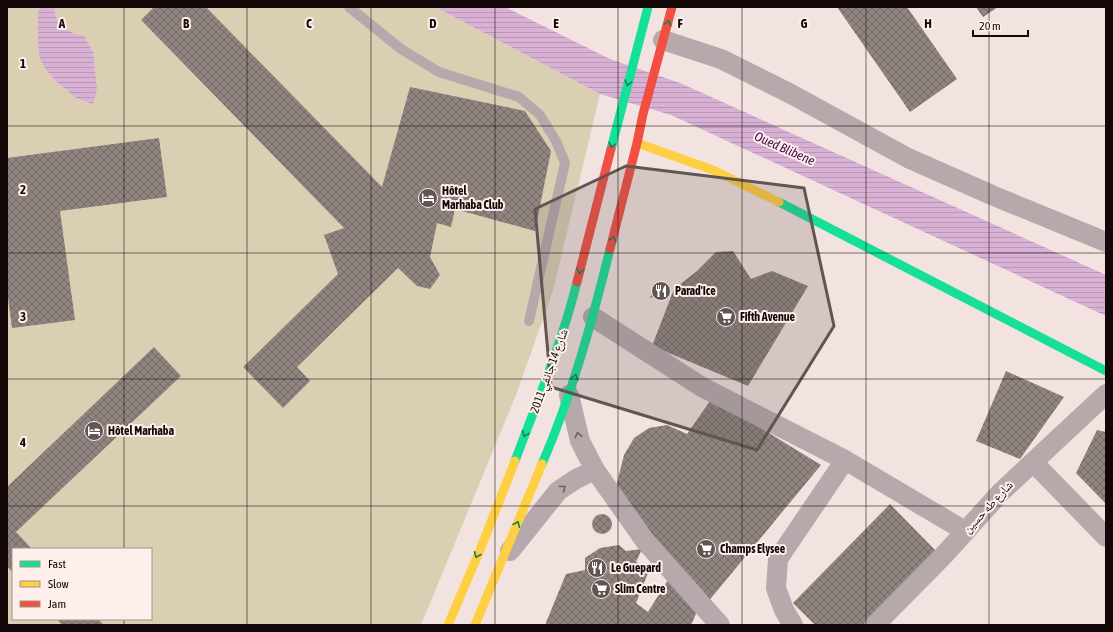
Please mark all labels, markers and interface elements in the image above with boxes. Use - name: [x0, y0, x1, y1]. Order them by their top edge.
- scale bar: [973, 12, 1028, 38]
- text: A: [58, 16, 66, 31]
- text: B: [183, 16, 190, 31]
- text: C: [306, 16, 312, 31]
- text: D: [429, 16, 437, 31]
- text: E: [553, 16, 559, 31]
- text: F: [677, 16, 683, 31]
- text: G: [801, 16, 808, 31]
- text: H: [924, 16, 932, 31]
- text: 20 m: [979, 19, 1001, 33]
- one-way arrow: [663, 20, 671, 26]
- text: 1: [20, 56, 26, 71]
- one-way arrow: [624, 79, 633, 86]
- water label: Oued Blibene: [752, 129, 817, 168]
- one-way arrow: [608, 142, 616, 149]
- text: 2: [20, 182, 26, 197]
- place label: Hôtel Marhaba Club: [442, 184, 504, 212]
- hotel icon: Hôtel Marhaba Club: [417, 187, 439, 209]
- one-way arrow: [608, 235, 617, 242]
- one-way arrow: [576, 268, 585, 275]
- restaurant icon: Parad'Ice: [650, 280, 672, 302]
- place label: Parad'Ice: [675, 284, 716, 298]
- supermarket icon: Fifth Avenue: [715, 306, 737, 328]
- text: 3: [20, 309, 26, 324]
- place label: Fifth Avenue: [740, 310, 796, 324]
- street label: شارع 14 جانفي 2011: [527, 327, 574, 416]
- one-way arrow: [570, 374, 578, 381]
- hotel icon: Hôtel Marhaba: [83, 420, 105, 442]
- place label: Hôtel Marhaba: [108, 424, 174, 438]
- one-way arrow: [522, 431, 530, 438]
- one-way arrow: [575, 432, 583, 438]
- text: 4: [19, 435, 26, 450]
- street label: شارع طه حسين: [960, 478, 1017, 537]
- one-way arrow: [558, 486, 565, 493]
- one-way arrow: [512, 521, 520, 529]
- supermarket icon: Champs Elysee: [695, 538, 717, 560]
- place label: Champs Elysee: [720, 542, 786, 556]
- legend: [12, 548, 152, 620]
- one-way arrow: [474, 552, 482, 559]
- text: Fast: [48, 557, 66, 571]
- restaurant icon: Le Guepard: [586, 557, 608, 579]
- place label: Le Guepard: [611, 561, 661, 575]
- text: Slow: [48, 577, 69, 591]
- supermarket icon: Slim Centre: [590, 578, 612, 600]
- place label: Slim Centre: [615, 582, 666, 596]
- text: Jam: [48, 597, 66, 611]

